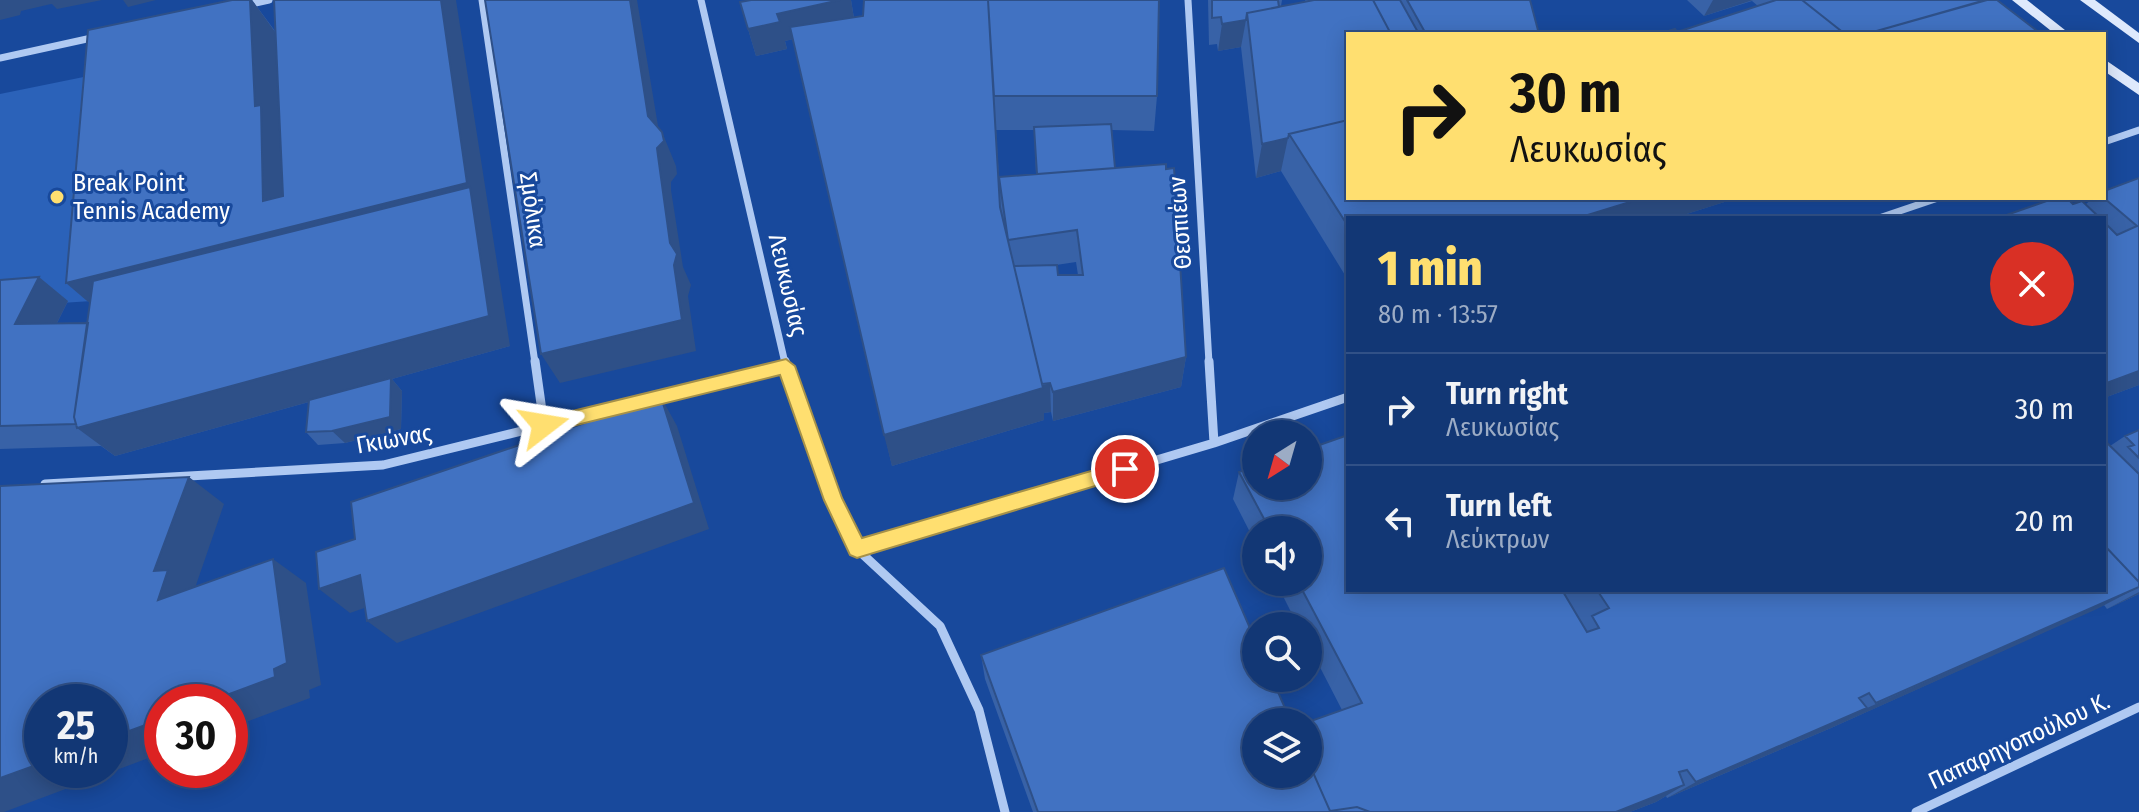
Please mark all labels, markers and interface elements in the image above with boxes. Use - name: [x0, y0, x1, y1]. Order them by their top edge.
- text: 30 m: [1510, 60, 1621, 127]
- icon: right: [1378, 64, 1482, 168]
- text: Λευκωσίας: [1510, 128, 1667, 172]
- place label: Break Point Tennis Academy: [73, 169, 230, 225]
- street label: Σμόλικα: [514, 170, 552, 250]
- street label: Θεσπιέων: [1163, 175, 1197, 270]
- marker: Break Point Tennis Academy: [48, 188, 66, 206]
- street label: Λευκωσίας: [763, 231, 813, 339]
- text: 1 min: [1378, 240, 1482, 298]
- button: close: [1990, 242, 2074, 326]
- text: 80 m · 13:57: [1378, 299, 1498, 330]
- text: Turn right: [1446, 376, 1568, 412]
- position arrow: [502, 383, 586, 467]
- icon: right: [1378, 387, 1422, 431]
- text: 30 m: [2015, 391, 2074, 427]
- text: Λευκωσίας: [1446, 412, 1559, 443]
- street label: Γκιώνας: [354, 419, 434, 459]
- north arrow: [1242, 420, 1322, 500]
- map controls: [1242, 420, 1322, 788]
- pin: [1091, 435, 1159, 503]
- icon: arrive: [1103, 447, 1147, 491]
- text: Turn left: [1446, 488, 1552, 524]
- icon: left: [1378, 499, 1422, 543]
- text: 20 m: [2015, 503, 2074, 539]
- button: sound: [1242, 516, 1322, 596]
- text: Λεύκτρων: [1446, 524, 1549, 555]
- button: search: [1242, 612, 1322, 692]
- speed limit sign: 30: [144, 684, 248, 788]
- street label: Παπαρηγοπούλου Κ.: [1924, 687, 2114, 795]
- text: 25: [57, 702, 95, 750]
- button: layers: [1242, 708, 1322, 788]
- text: km/h: [54, 744, 98, 768]

